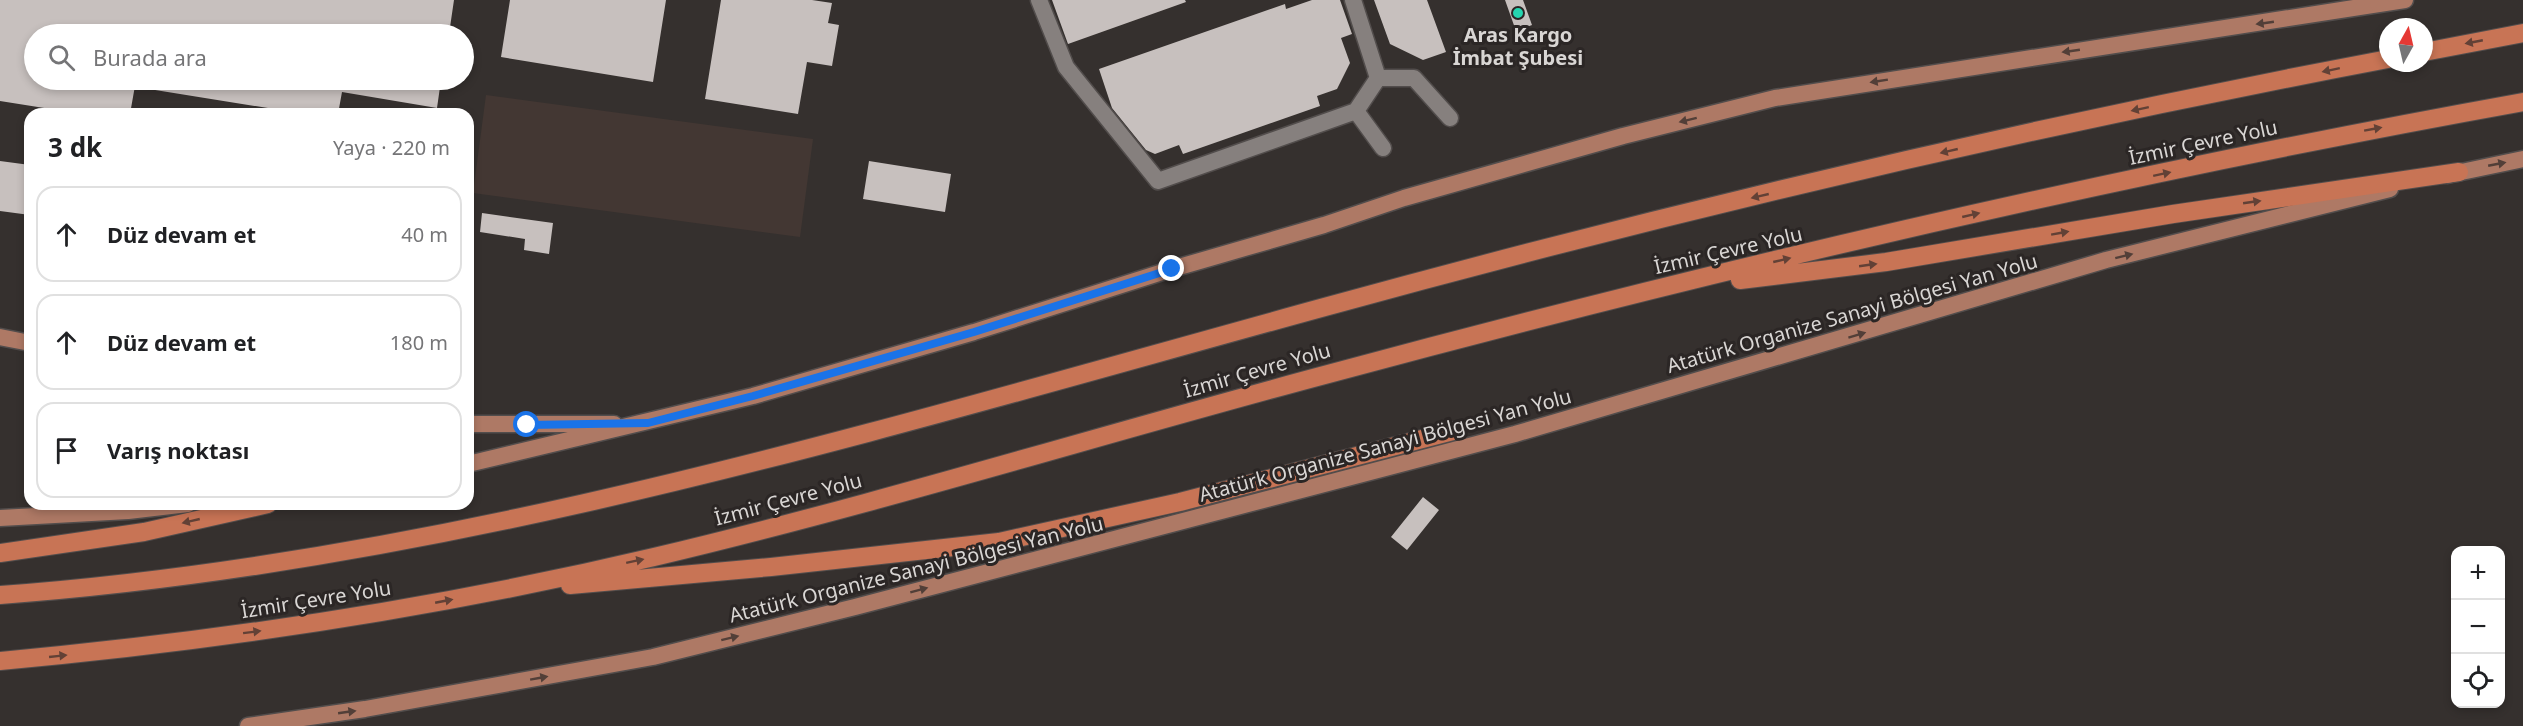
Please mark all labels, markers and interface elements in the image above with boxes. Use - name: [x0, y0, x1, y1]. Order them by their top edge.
- marker: Aras Kargo İmbat Şubesi: [1511, 6, 1525, 20]
- north arrow: [2379, 18, 2433, 72]
- one-way arrow: [2255, 19, 2274, 28]
- place label: Aras Kargo İmbat Şubesi: [1453, 21, 1583, 71]
- search box: [24, 24, 474, 90]
- one-way arrow: [2464, 38, 2483, 47]
- icon: search: [45, 41, 78, 74]
- text: Burada ara: [93, 42, 207, 72]
- one-way arrow: [2062, 46, 2081, 55]
- one-way arrow: [2321, 66, 2340, 75]
- one-way arrow: [1869, 77, 1888, 86]
- one-way arrow: [2130, 105, 2149, 114]
- street label: İzmir Çevre Yolu: [2126, 113, 2280, 171]
- one-way arrow: [1679, 115, 1697, 125]
- one-way arrow: [2364, 124, 2383, 133]
- text: 3 dk: [48, 129, 102, 165]
- text: Yaya · 220 m: [333, 134, 450, 161]
- one-way arrow: [1940, 147, 1958, 157]
- one-way arrow: [2488, 159, 2507, 168]
- one-way arrow: [2153, 168, 2171, 178]
- one-way arrow: [1750, 192, 1769, 202]
- one-way arrow: [2243, 198, 2262, 207]
- one-way arrow: [1962, 210, 1981, 220]
- icon: ahead: [50, 218, 83, 251]
- text: Düz devam et: [107, 219, 256, 249]
- street label: İzmir Çevre Yolu: [1651, 220, 1805, 280]
- text: 40 m: [401, 221, 448, 248]
- one-way arrow: [2051, 228, 2070, 237]
- street label: Atatürk Organize Sanayi Bölgesi Yan Yolu: [1663, 247, 2041, 379]
- one-way arrow: [2115, 250, 2133, 260]
- route end: [1158, 255, 1184, 281]
- one-way arrow: [1772, 255, 1791, 265]
- one-way arrow: [1858, 260, 1877, 270]
- icon: ahead: [50, 326, 83, 359]
- text: Düz devam et: [107, 327, 256, 357]
- text: 180 m: [390, 329, 448, 356]
- one-way arrow: [1848, 330, 1866, 339]
- street label: İzmir Çevre Yolu: [1180, 336, 1334, 404]
- street label: Atatürk Organize Sanayi Bölgesi Yan Yolu: [1196, 382, 1574, 508]
- route start: [513, 411, 539, 437]
- icon: arrive: [50, 434, 83, 467]
- text: Varış noktası: [107, 435, 249, 465]
- street label: İzmir Çevre Yolu: [711, 466, 865, 532]
- street label: Atatürk Organize Sanayi Bölgesi Yan Yolu: [726, 509, 1106, 629]
- one-way arrow: [181, 517, 200, 526]
- map controls: [2451, 546, 2505, 708]
- button: +: [2451, 546, 2505, 600]
- one-way arrow: [626, 556, 645, 565]
- street label: İzmir Çevre Yolu: [239, 574, 393, 624]
- one-way arrow: [910, 585, 928, 595]
- one-way arrow: [435, 595, 453, 605]
- button: −: [2451, 600, 2505, 654]
- one-way arrow: [242, 628, 261, 637]
- one-way arrow: [721, 632, 739, 642]
- one-way arrow: [49, 651, 68, 661]
- button: locate: [2451, 654, 2505, 708]
- one-way arrow: [530, 673, 549, 682]
- one-way arrow: [338, 707, 357, 716]

